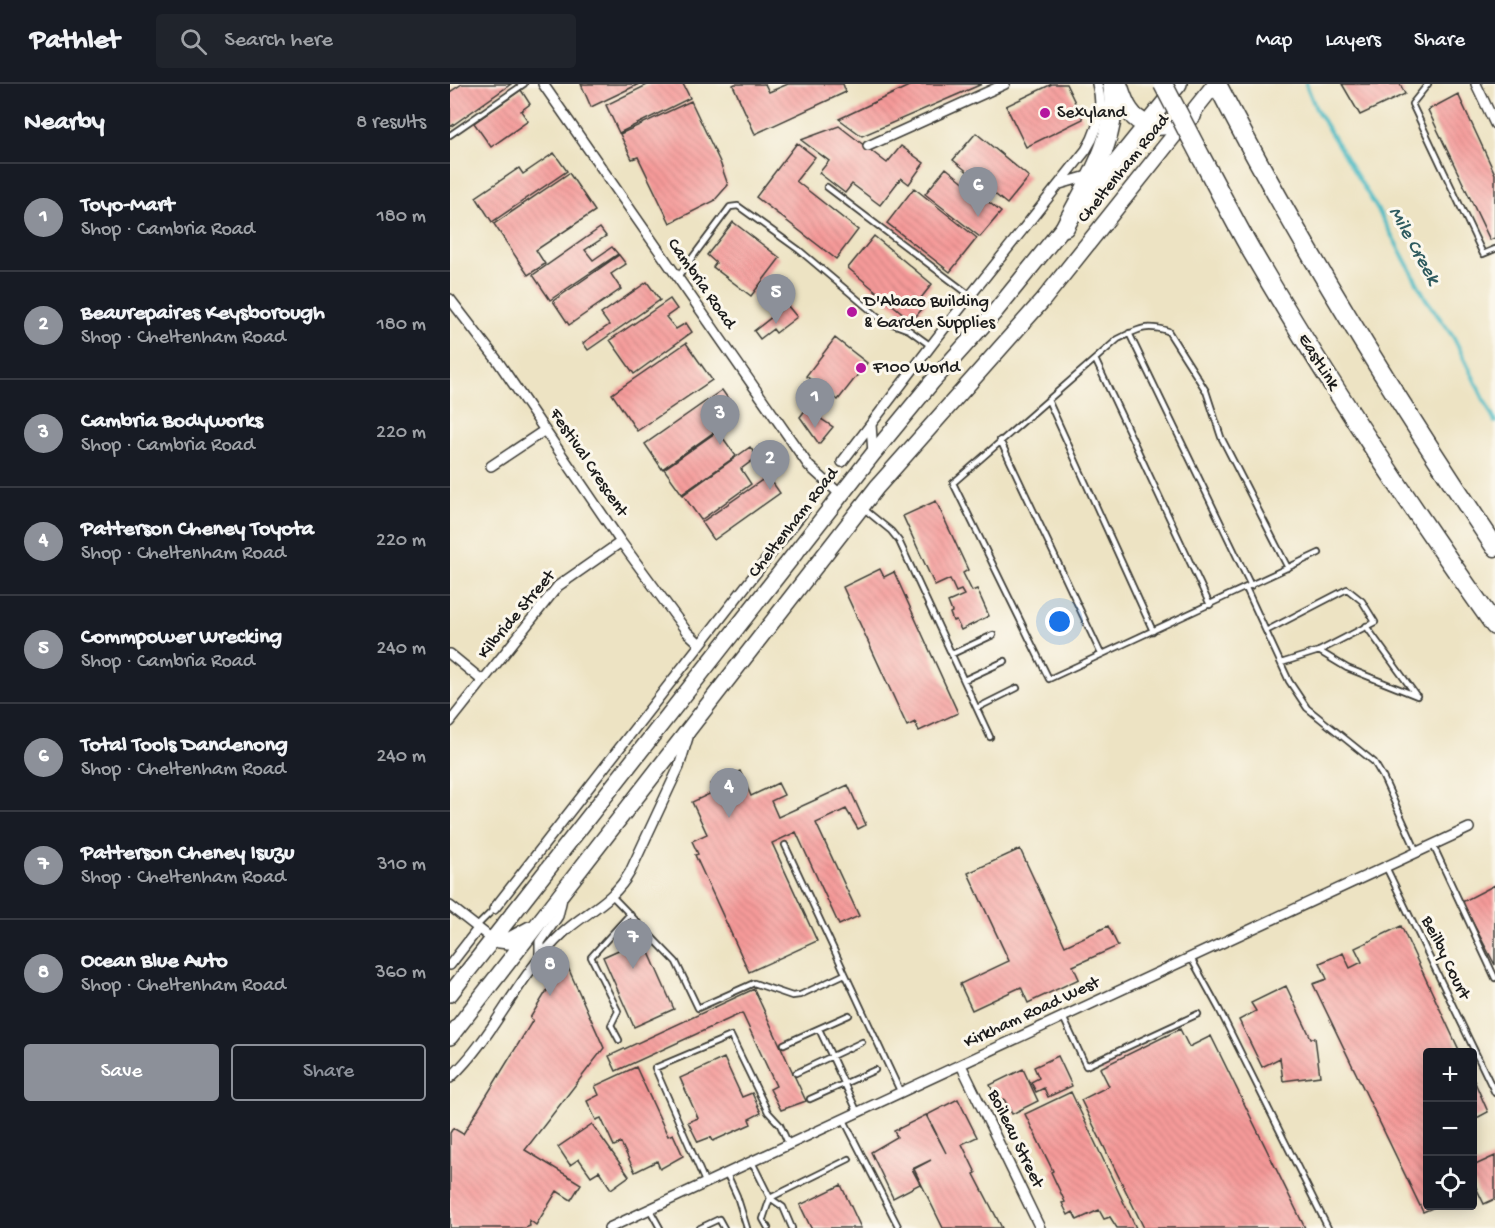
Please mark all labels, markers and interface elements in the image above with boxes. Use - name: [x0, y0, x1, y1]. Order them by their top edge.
- search box: [156, 14, 576, 68]
- text: Pathlet: [30, 25, 120, 58]
- icon: search: [177, 25, 210, 58]
- text: Search here: [225, 28, 333, 54]
- text: Map: [1256, 29, 1292, 54]
- text: Layers: [1325, 29, 1381, 54]
- text: Share: [1414, 29, 1465, 54]
- place label: Sexyland: [1057, 103, 1127, 124]
- marker: Sexyland: [1038, 106, 1052, 120]
- text: Nearby: [24, 108, 105, 139]
- street label: Cheltenham Road: [1074, 109, 1175, 228]
- text: 8 results: [356, 112, 426, 135]
- pin: 6: [958, 168, 998, 217]
- text: Toyo-Mart: [81, 193, 174, 219]
- water label: Mile Creek: [1382, 203, 1445, 291]
- text: 1: [39, 206, 48, 229]
- text: 180 m: [377, 206, 426, 229]
- text: Shop · Cambria Road: [81, 219, 255, 242]
- street label: Cambria Road: [662, 235, 741, 335]
- pin: 5: [756, 274, 796, 324]
- place label: D'Abaco Building & Garden Supplies: [863, 292, 997, 334]
- text: Beaurepaires Keysborough: [81, 301, 325, 327]
- marker: D'Abaco Building & Garden Supplies: [845, 305, 859, 319]
- text: 2: [39, 314, 48, 337]
- text: 180 m: [377, 314, 426, 337]
- text: Shop · Cheltenham Road: [81, 327, 286, 350]
- street label: EastLink: [1293, 330, 1344, 396]
- place label: F100 World: [872, 358, 961, 379]
- marker: F100 World: [854, 361, 868, 375]
- pin: 1: [796, 378, 835, 428]
- pin: 3: [700, 396, 740, 445]
- street label: Festival Crescent: [544, 404, 633, 522]
- text: Cambria Bodyworks: [81, 409, 263, 435]
- text: 3: [38, 422, 49, 445]
- text: 220 m: [376, 422, 426, 445]
- text: Shop · Cambria Road: [81, 435, 255, 458]
- pin: 2: [750, 440, 790, 490]
- street label: Cheltenham Road: [745, 463, 844, 582]
- text: Patterson Cheney Toyota: [81, 517, 314, 543]
- text: 4: [39, 530, 48, 553]
- text: 220 m: [376, 530, 426, 553]
- text: Shop · Cheltenham Road: [81, 543, 286, 566]
- street label: Kilbride Street: [474, 565, 561, 664]
- your location: [1045, 607, 1074, 636]
- text: Commpower Wrecking: [81, 625, 282, 651]
- text: 5: [38, 638, 49, 661]
- text: 240 m: [376, 638, 426, 661]
- text: Shop · Cambria Road: [81, 651, 255, 674]
- text: Total Tools Dandenong: [81, 733, 288, 759]
- text: 6: [38, 746, 49, 769]
- text: 240 m: [376, 746, 426, 769]
- text: Shop · Cheltenham Road: [81, 759, 286, 782]
- pin: 4: [710, 768, 748, 818]
- text: Patterson Cheney Isuzu: [81, 841, 294, 867]
- text: 7: [38, 854, 49, 877]
- text: 310 m: [377, 854, 426, 877]
- text: Shop · Cheltenham Road: [81, 867, 286, 890]
- street label: Beilby Court: [1415, 912, 1475, 1005]
- pin: 7: [614, 920, 652, 969]
- pin: 8: [530, 946, 570, 996]
- text: Ocean Blue Auto: [81, 949, 228, 975]
- text: 8: [38, 962, 49, 985]
- text: 360 m: [375, 962, 426, 985]
- street label: Kirkham Road West: [961, 972, 1105, 1054]
- text: Shop · Cheltenham Road: [81, 975, 286, 998]
- button: Save: [24, 1044, 219, 1101]
- button: Share: [231, 1044, 426, 1101]
- map controls: [1423, 1048, 1477, 1210]
- button: +: [1423, 1048, 1477, 1102]
- street label: Boileau Street: [982, 1086, 1048, 1193]
- button: −: [1423, 1102, 1477, 1156]
- button: locate: [1423, 1156, 1477, 1210]

